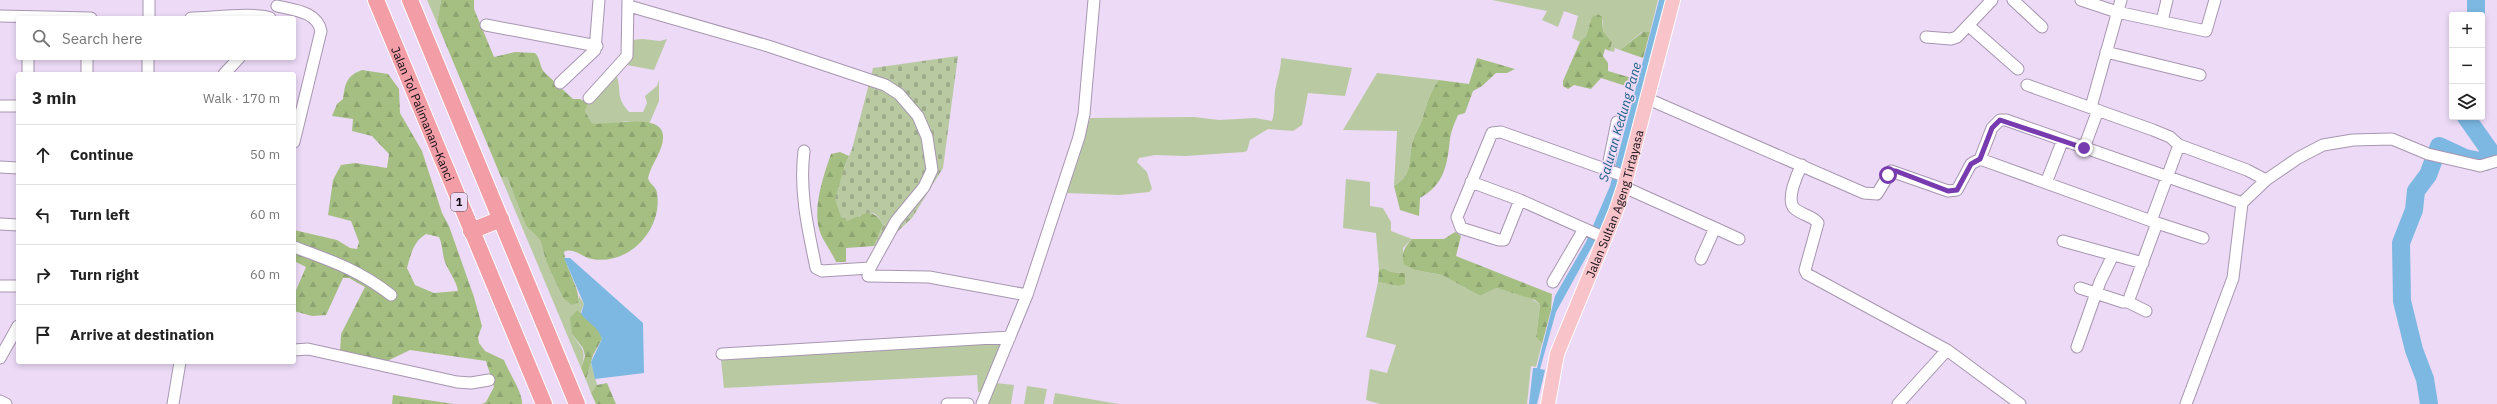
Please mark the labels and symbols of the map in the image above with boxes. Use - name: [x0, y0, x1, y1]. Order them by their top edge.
- street label: Jalan Tol Palimanan–Kanci: [389, 44, 458, 183]
- water label: Saluran Kedung Pane: [1595, 60, 1645, 184]
- street label: Jalan Sultan Ageng Tirtayasa: [1582, 128, 1646, 280]
- route end: [2075, 139, 2093, 157]
- route start: [1879, 166, 1897, 184]
- road number: 1: [451, 193, 467, 211]

